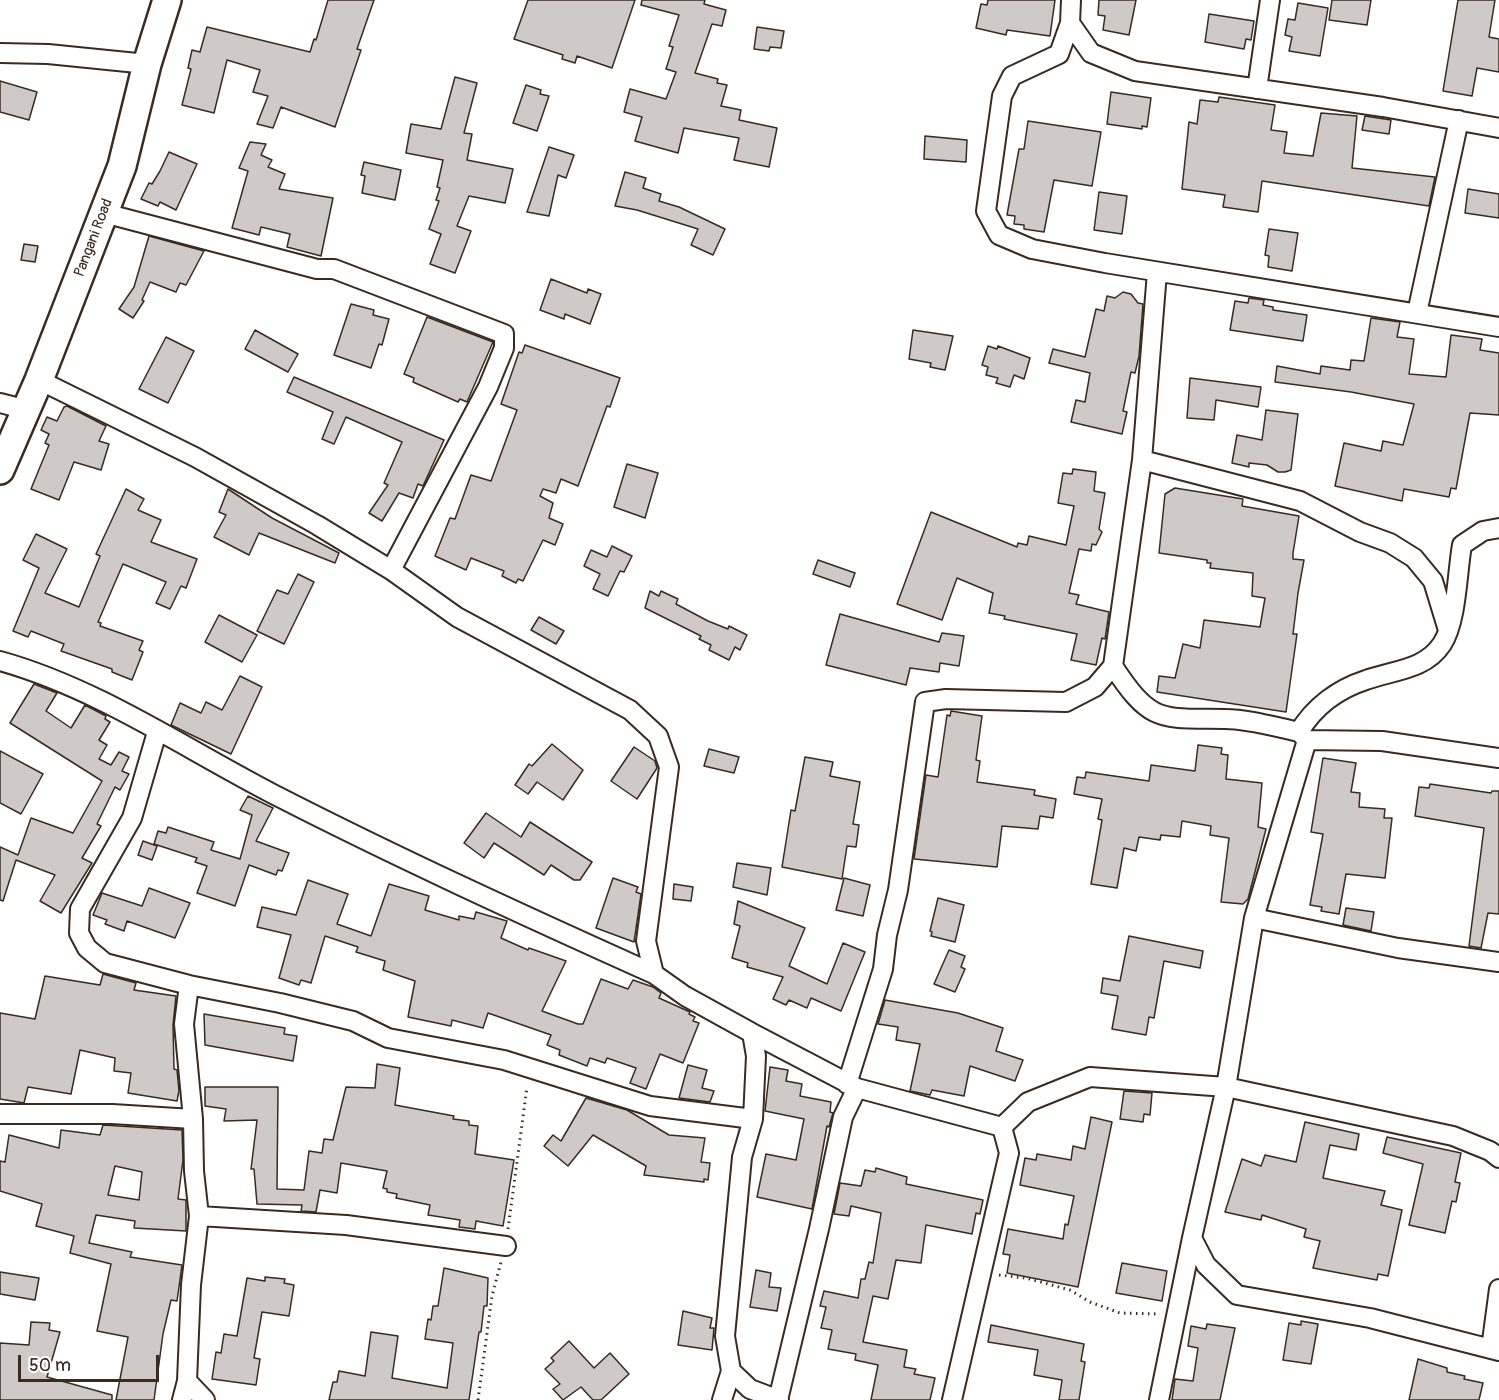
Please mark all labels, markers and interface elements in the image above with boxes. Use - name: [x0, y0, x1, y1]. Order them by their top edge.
- street label: Pangani Road: [71, 196, 117, 280]
- scale bar: [21, 1343, 162, 1381]
- text: 50 m: [29, 1354, 71, 1377]

